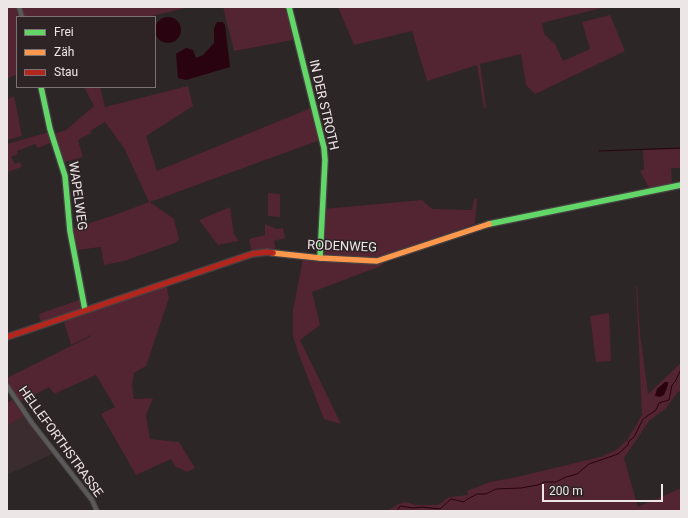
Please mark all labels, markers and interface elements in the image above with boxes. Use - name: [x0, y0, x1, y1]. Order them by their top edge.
- legend: [16, 16, 156, 88]
- text: Frei: [54, 25, 74, 39]
- text: Zäh: [54, 45, 74, 59]
- street label: IN DER STROTH: [305, 58, 341, 152]
- text: Stau: [54, 65, 78, 79]
- street label: WAPELWEG: [64, 161, 90, 231]
- street label: RODENWEG: [307, 238, 377, 256]
- street label: HELLEFORTHSTRASSE: [14, 383, 106, 501]
- scale bar: [544, 476, 665, 502]
- text: 200 m: [549, 484, 583, 498]

